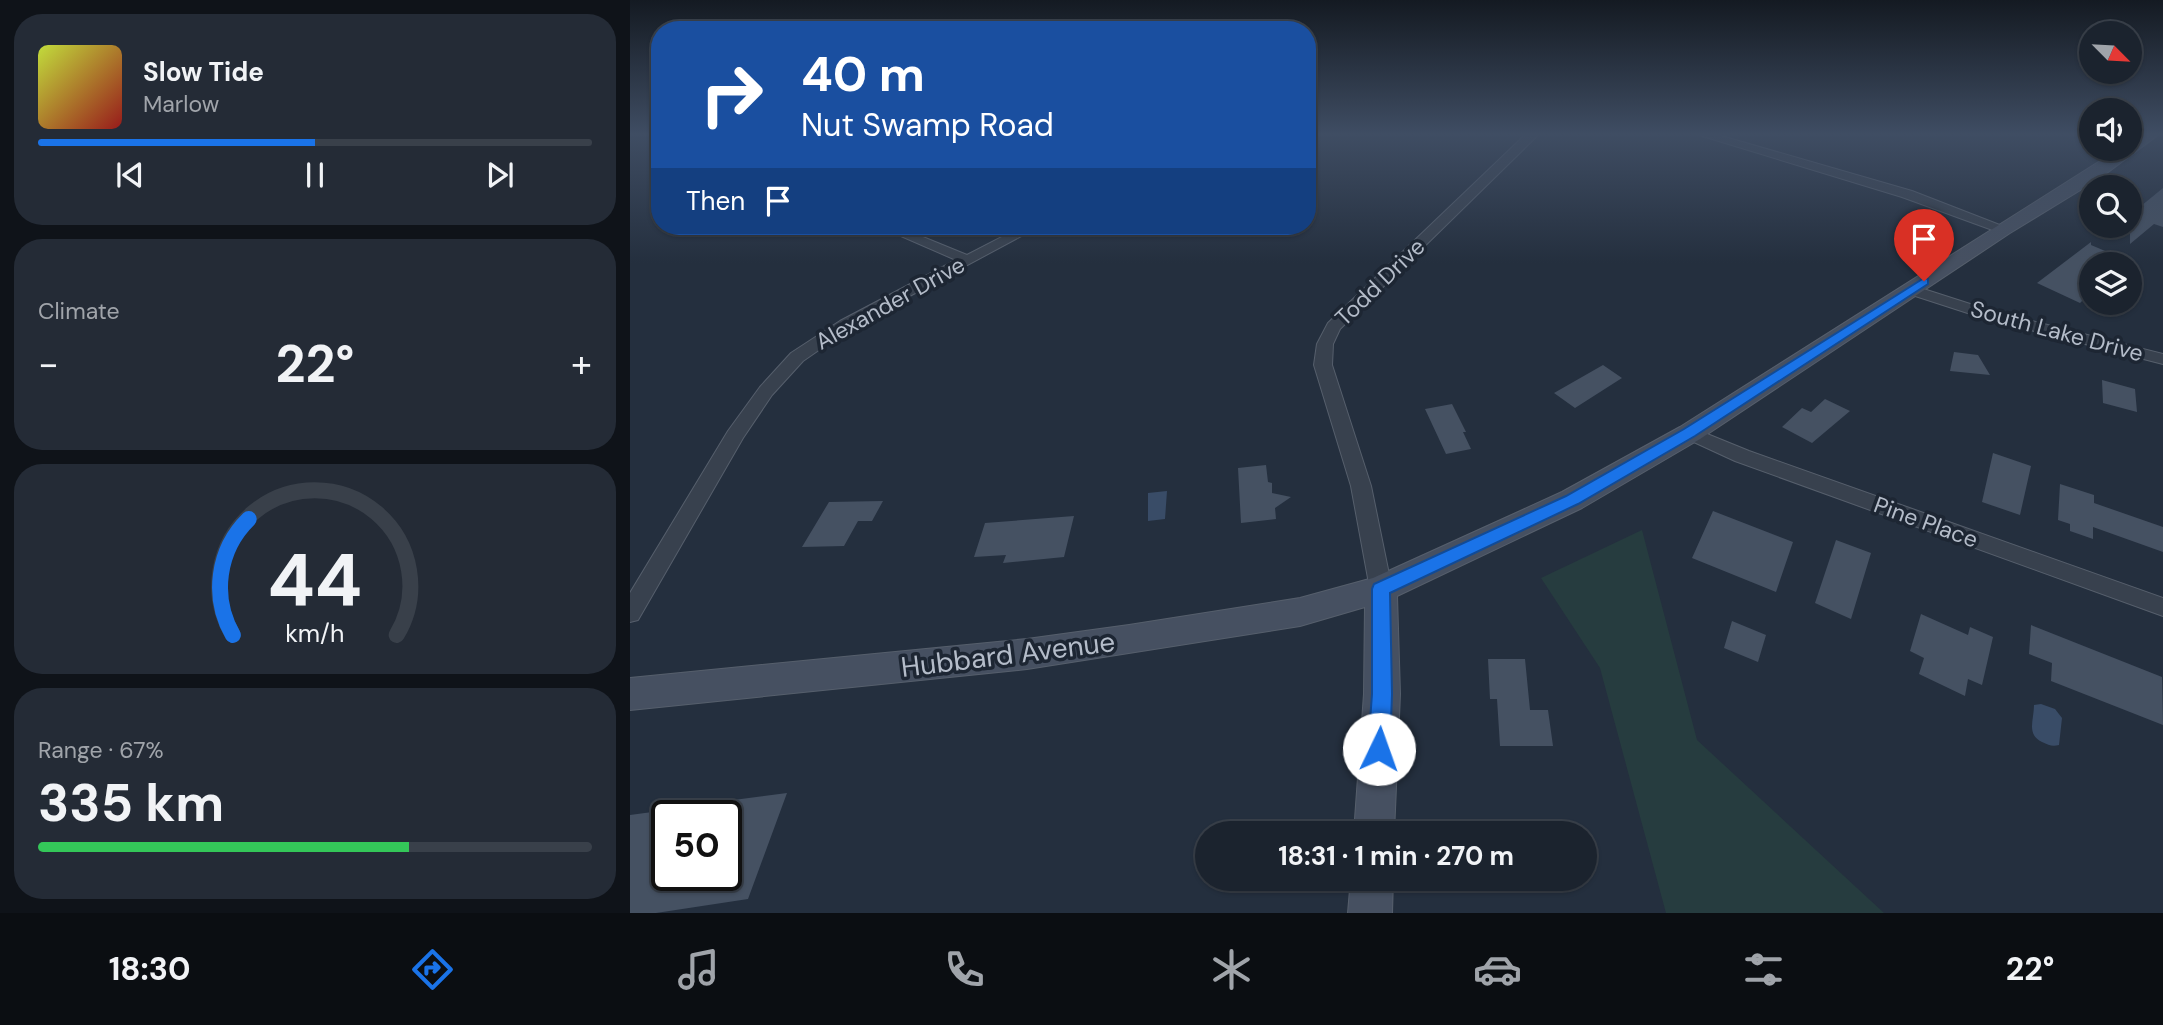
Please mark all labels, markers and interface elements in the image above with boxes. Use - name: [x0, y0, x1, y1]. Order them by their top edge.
- north arrow: [2079, 21, 2142, 84]
- map controls: [2079, 21, 2142, 315]
- text: 40 m: [801, 42, 925, 106]
- icon: right: [686, 49, 777, 140]
- text: Slow Tide: [143, 55, 264, 89]
- text: Marlow: [143, 89, 219, 119]
- button: sound: [2079, 98, 2142, 161]
- text: Nut Swamp Road: [801, 104, 1054, 146]
- icon: previous: [111, 156, 149, 194]
- icon: pause: [296, 156, 334, 194]
- icon: next: [481, 156, 519, 194]
- button: search: [2079, 175, 2142, 238]
- icon: arrive: [759, 182, 797, 220]
- text: Then: [686, 184, 745, 218]
- pin: [1894, 209, 1954, 281]
- icon: arrive: [1905, 220, 1943, 258]
- street label: Todd Drive: [1329, 232, 1431, 332]
- street label: Alexander Drive: [810, 250, 970, 356]
- button: layers: [2079, 252, 2142, 315]
- street label: South Lake Drive: [1967, 294, 2147, 368]
- text: Climate: [38, 296, 120, 326]
- text: 22°: [276, 330, 354, 398]
- text: −: [38, 339, 59, 389]
- text: +: [571, 339, 592, 389]
- street label: Pine Place: [1870, 489, 1982, 555]
- text: 44: [268, 533, 362, 628]
- text: km/h: [285, 617, 345, 650]
- street label: Hubbard Avenue: [899, 623, 1117, 686]
- position arrow: [1342, 712, 1416, 786]
- text: Range · 67%: [38, 735, 164, 765]
- text: 335 km: [38, 769, 224, 837]
- speed limit sign: 50: [651, 800, 742, 891]
- text: 18:31 · 1 min · 270 m: [1278, 839, 1514, 873]
- icon: directions: [408, 945, 457, 994]
- icon: music: [674, 945, 723, 994]
- icon: phone: [940, 945, 989, 994]
- icon: climate: [1207, 945, 1256, 994]
- icon: car: [1473, 945, 1522, 994]
- icon: filters: [1739, 945, 1788, 994]
- text: 18:30: [109, 948, 191, 990]
- text: 22°: [2006, 948, 2054, 990]

